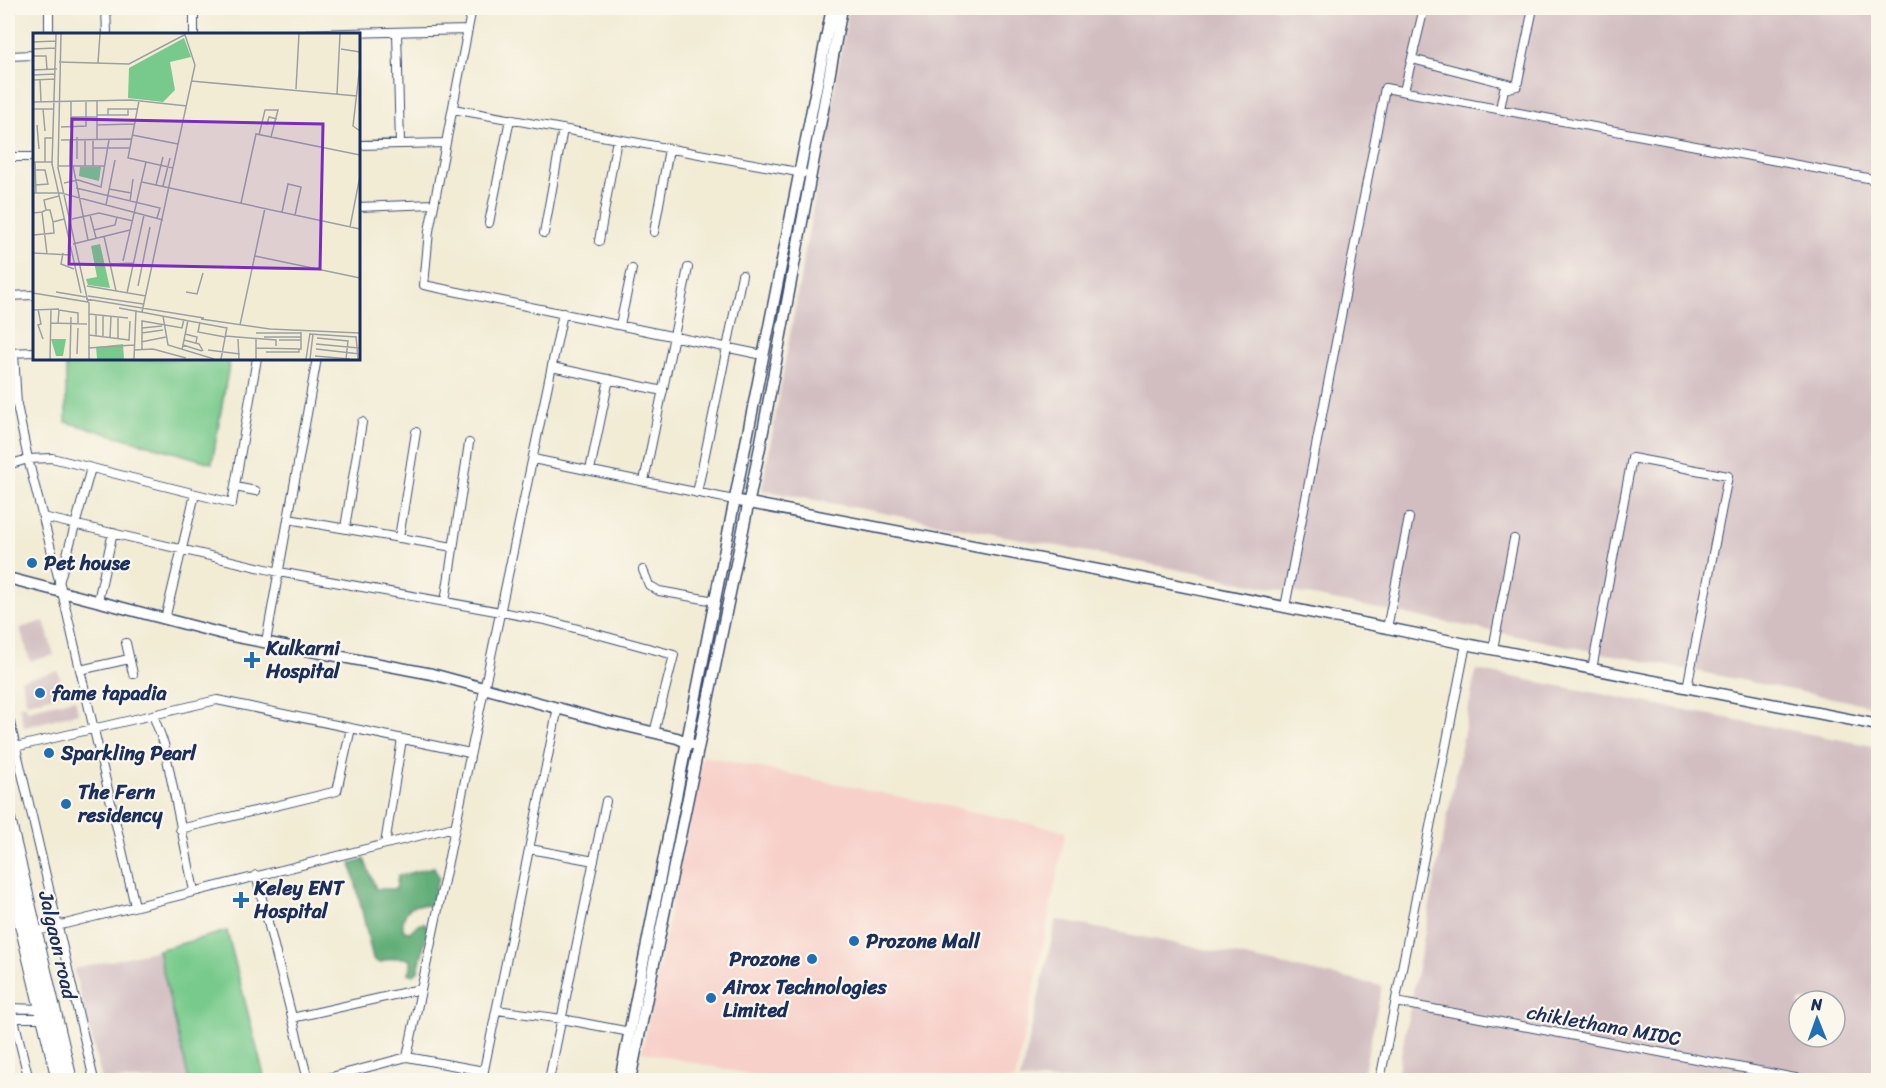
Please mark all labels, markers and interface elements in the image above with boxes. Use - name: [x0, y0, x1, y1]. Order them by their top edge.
- inset map: [33, 33, 360, 360]
- place label: Pet house: [44, 546, 131, 581]
- marker: Pet house: [25, 556, 39, 570]
- place label: Kulkarni Hospital: [265, 631, 341, 689]
- marker: Kulkarni Hospital: [243, 651, 261, 669]
- place label: fame tapadia: [52, 676, 167, 711]
- marker: fame tapadia: [33, 686, 47, 700]
- place label: Sparkling Pearl: [60, 736, 197, 771]
- marker: Sparkling Pearl: [42, 746, 56, 760]
- place label: The Fern residency: [77, 775, 163, 833]
- marker: The Fern residency: [59, 797, 73, 811]
- place label: Keley ENT Hospital: [253, 871, 345, 929]
- street label: Jalgaon road: [28, 887, 87, 1004]
- marker: Keley ENT Hospital: [232, 891, 250, 909]
- place label: Prozone Mall: [866, 924, 981, 959]
- marker: Prozone Mall: [847, 934, 861, 948]
- place label: Prozone: [729, 942, 800, 977]
- marker: Prozone: [805, 952, 819, 966]
- place label: Airox Technologies Limited: [722, 970, 888, 1028]
- north arrow: [1787, 989, 1847, 1049]
- text: N: [1810, 990, 1823, 1019]
- marker: Airox Technologies Limited: [704, 991, 718, 1005]
- street label: chiklethana MIDC: [1524, 995, 1684, 1056]

